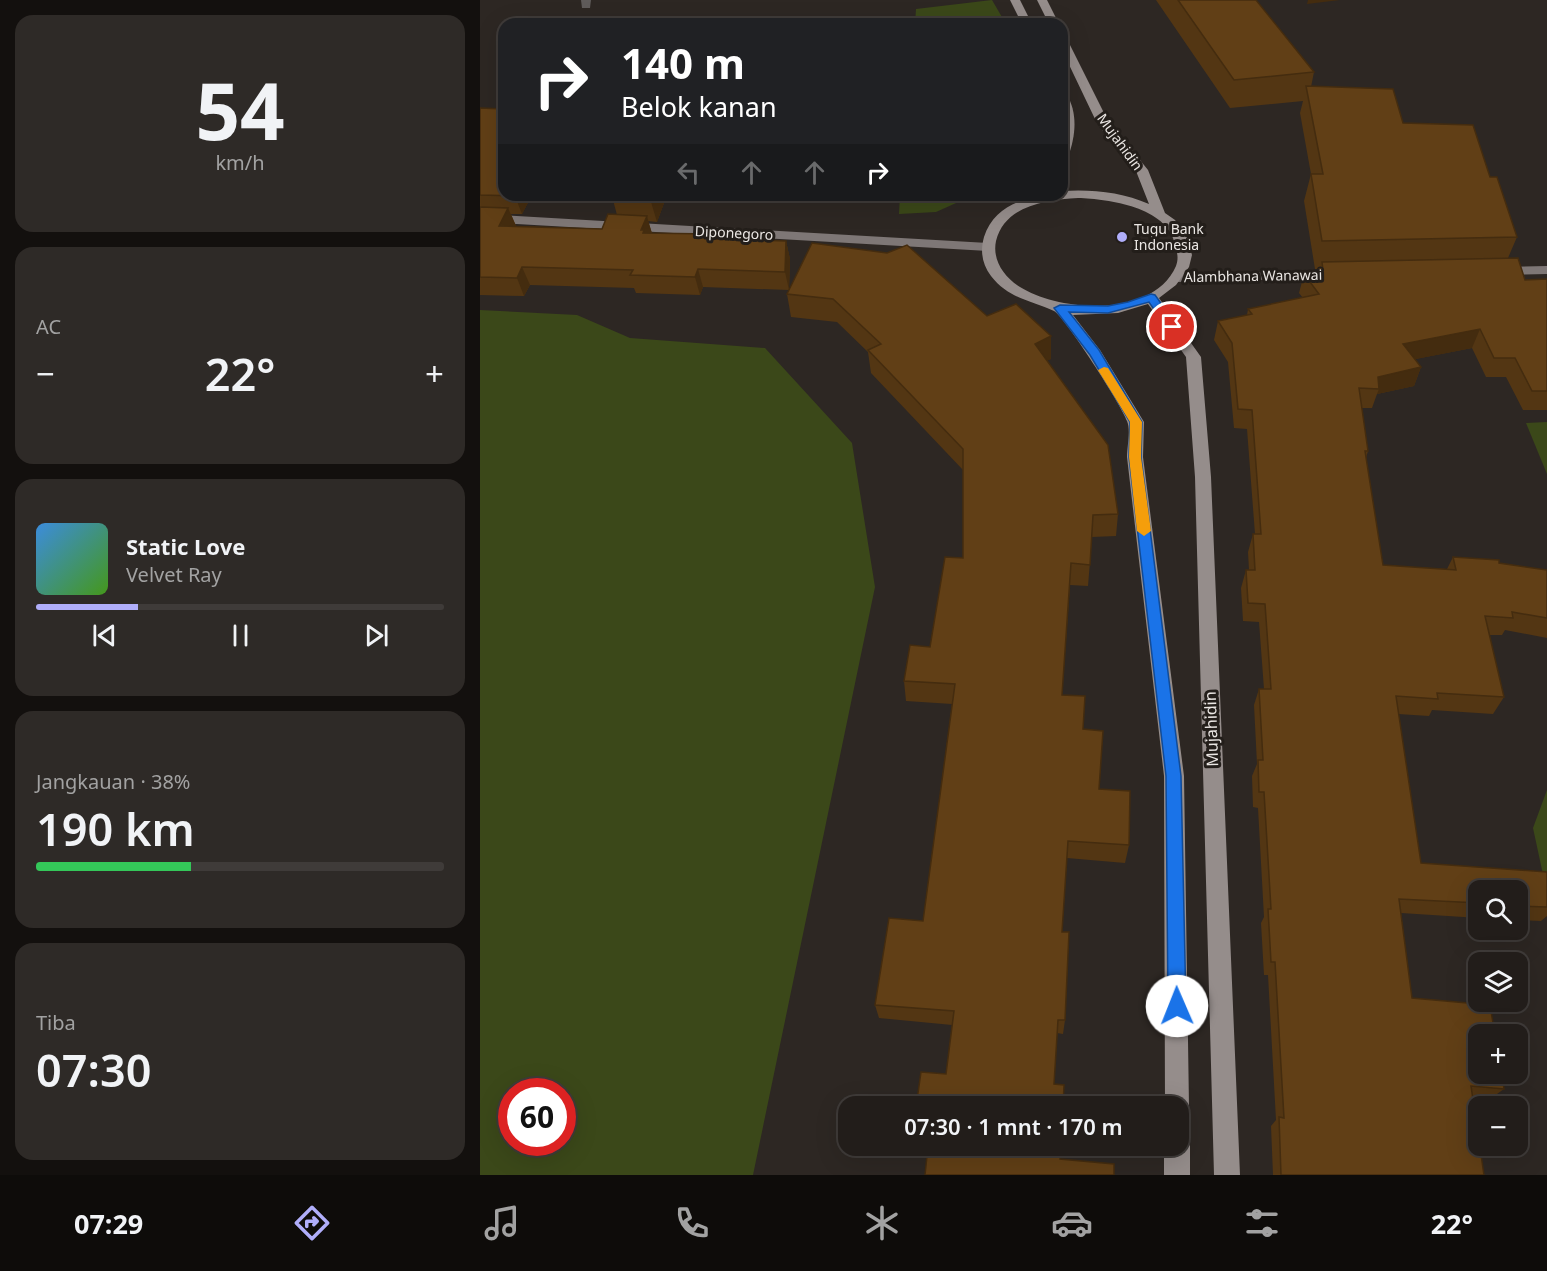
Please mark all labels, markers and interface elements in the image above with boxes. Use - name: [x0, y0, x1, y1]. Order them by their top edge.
- text: 140 m: [621, 34, 745, 91]
- icon: right: [522, 42, 600, 120]
- text: 54: [195, 57, 285, 163]
- text: Belok kanan: [621, 88, 777, 125]
- street label: Mujahidin: [1093, 109, 1147, 174]
- text: km/h: [215, 149, 265, 176]
- icon: left: [672, 156, 705, 189]
- icon: ahead: [735, 156, 768, 189]
- icon: ahead: [798, 156, 831, 189]
- icon: right: [861, 156, 894, 189]
- place label: Tugu Bank Indonesia: [1134, 219, 1204, 254]
- street label: Diponegoro: [694, 221, 774, 244]
- marker: Tugu Bank Indonesia: [1115, 230, 1129, 244]
- street label: Alambhana Wanawai: [1184, 265, 1322, 286]
- pin: [1146, 301, 1197, 352]
- icon: arrive: [1155, 310, 1188, 343]
- text: AC: [36, 313, 61, 340]
- text: 22°: [205, 343, 275, 404]
- text: −: [36, 351, 55, 396]
- text: +: [425, 351, 444, 396]
- text: Static Love: [126, 531, 245, 561]
- text: Velvet Ray: [126, 561, 222, 588]
- icon: previous: [88, 619, 121, 652]
- icon: pause: [224, 619, 257, 652]
- icon: next: [360, 619, 393, 652]
- street label: Mujahidin: [1199, 691, 1223, 767]
- text: Jangkauan · 38%: [36, 768, 190, 795]
- text: 190 km: [36, 798, 195, 859]
- map controls: [1468, 880, 1528, 1156]
- button: search: [1468, 880, 1528, 940]
- button: layers: [1468, 952, 1528, 1012]
- position arrow: [1145, 974, 1209, 1038]
- text: Tiba: [36, 1009, 76, 1036]
- button: +: [1468, 1024, 1528, 1084]
- text: 07:30: [36, 1039, 151, 1100]
- speed limit sign: 60: [498, 1078, 576, 1156]
- button: −: [1468, 1096, 1528, 1156]
- text: 07:30 · 1 mnt · 170 m: [904, 1111, 1123, 1141]
- icon: directions: [291, 1202, 333, 1244]
- icon: music: [481, 1202, 523, 1244]
- icon: phone: [671, 1202, 713, 1244]
- icon: climate: [861, 1202, 903, 1244]
- icon: car: [1051, 1202, 1093, 1244]
- icon: filters: [1241, 1202, 1283, 1244]
- text: 07:29: [74, 1205, 143, 1242]
- text: 22°: [1431, 1205, 1473, 1242]

